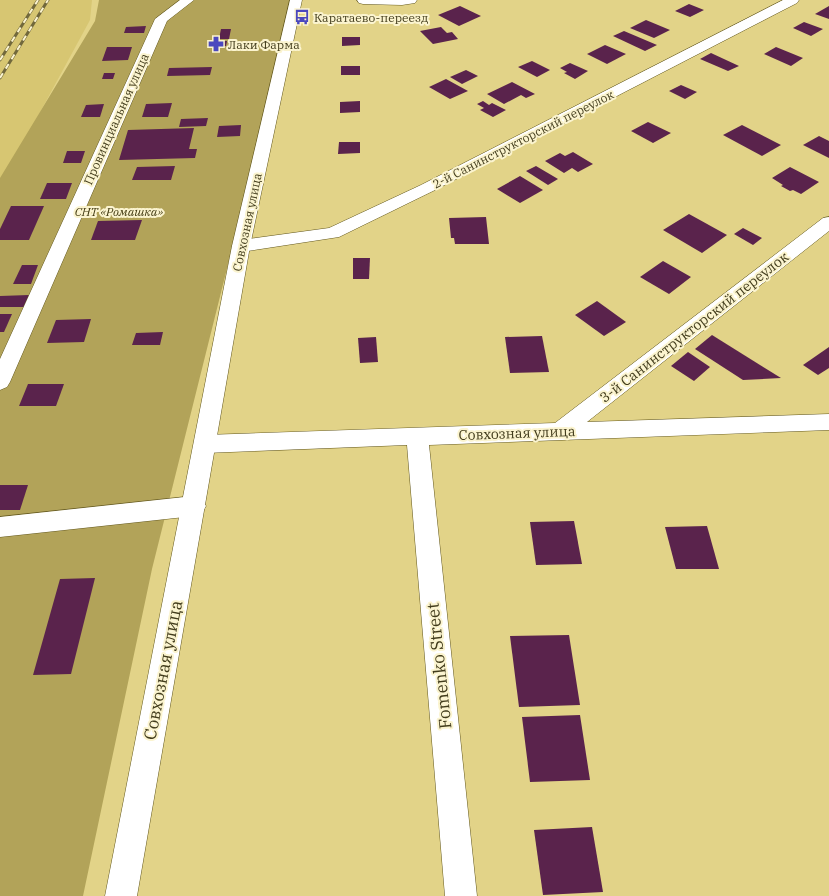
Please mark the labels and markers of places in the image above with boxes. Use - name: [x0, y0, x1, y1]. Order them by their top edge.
- bus stop icon: Каратаево-переезд: [293, 8, 311, 26]
- place label: Каратаево-переезд: [314, 10, 428, 25]
- pharmacy icon: Лаки Фарма: [207, 35, 225, 53]
- place label: Лаки Фарма: [228, 37, 300, 52]

